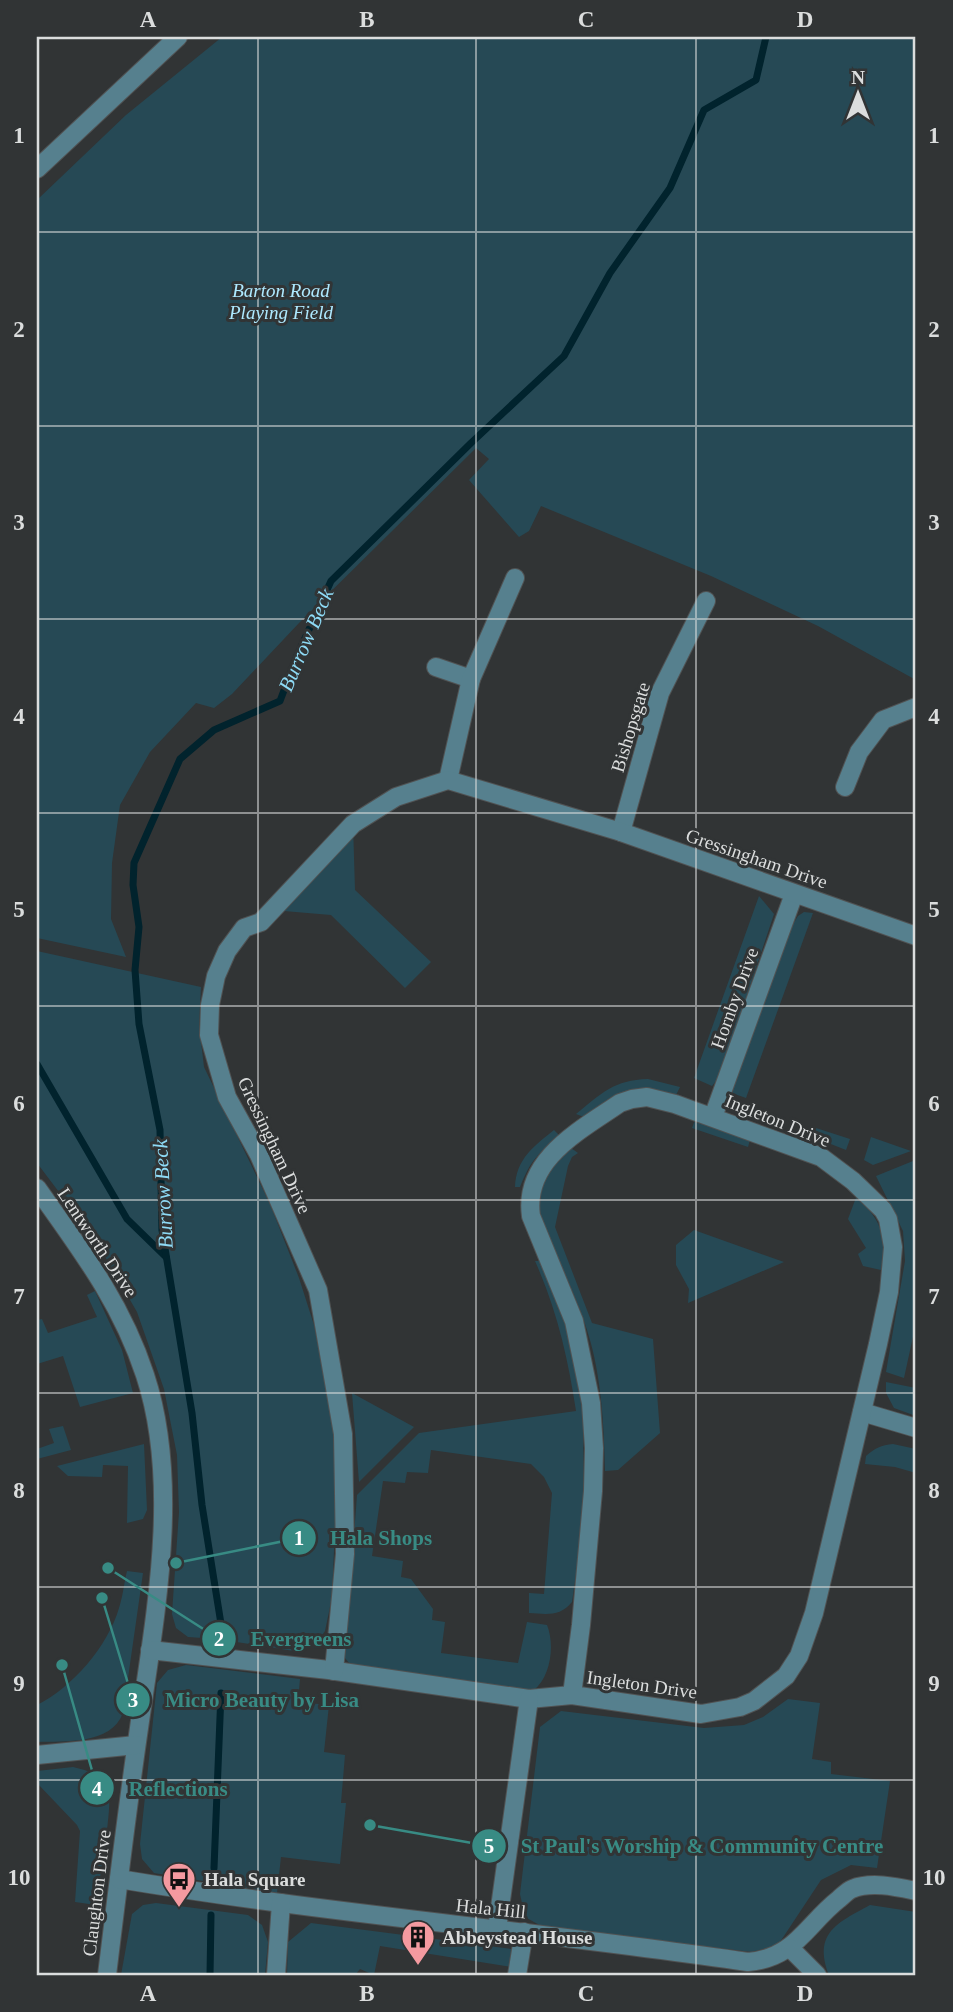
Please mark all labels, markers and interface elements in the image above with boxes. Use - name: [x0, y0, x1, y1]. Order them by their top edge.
- text: A: [140, 7, 157, 32]
- text: B: [359, 7, 375, 32]
- text: C: [578, 7, 594, 32]
- text: D: [797, 7, 813, 32]
- north arrow: [824, 60, 894, 130]
- text: N: [851, 67, 865, 88]
- text: 1: [13, 123, 25, 148]
- text: 1: [928, 123, 940, 148]
- park label: Barton Road Playing Field: [228, 280, 333, 323]
- text: 2: [13, 317, 25, 342]
- text: 2: [928, 317, 940, 342]
- text: 3: [13, 510, 25, 535]
- text: 3: [928, 510, 940, 535]
- water label: Burrow Beck: [274, 584, 339, 695]
- street label: Bishopsgate: [607, 680, 654, 775]
- text: 4: [13, 704, 25, 729]
- text: 4: [928, 704, 940, 729]
- street label: Gressingham Drive: [683, 824, 830, 893]
- text: 5: [13, 897, 25, 922]
- text: 5: [928, 897, 940, 922]
- street label: Hornby Drive: [706, 945, 762, 1052]
- street label: Gressingham Drive: [234, 1074, 315, 1217]
- street label: Ingleton Drive: [722, 1090, 833, 1151]
- text: 6: [13, 1091, 25, 1116]
- text: 6: [928, 1091, 940, 1116]
- water label: Burrow Beck: [148, 1138, 178, 1249]
- street label: Lentworth Drive: [53, 1184, 142, 1301]
- text: 7: [13, 1284, 25, 1309]
- text: 7: [928, 1284, 940, 1309]
- text: 8: [13, 1478, 25, 1503]
- text: 8: [928, 1478, 940, 1503]
- callout: Hala Shops: [281, 1517, 447, 1559]
- text: 1: [294, 1526, 304, 1550]
- text: Hala Shops: [330, 1526, 432, 1550]
- callout: Evergreens: [201, 1618, 365, 1660]
- text: 2: [214, 1627, 224, 1651]
- text: Evergreens: [250, 1627, 352, 1651]
- street label: Ingleton Drive: [585, 1666, 699, 1703]
- text: 9: [13, 1671, 25, 1696]
- text: 9: [928, 1671, 940, 1696]
- callout: Micro Beauty by Lisa: [116, 1679, 373, 1721]
- text: 3: [128, 1688, 138, 1712]
- text: Micro Beauty by Lisa: [165, 1688, 359, 1712]
- callout: Reflections: [79, 1767, 241, 1809]
- text: 4: [92, 1777, 103, 1801]
- text: Reflections: [128, 1777, 228, 1801]
- callout: St Paul's Worship & Community Centre: [472, 1825, 898, 1867]
- street label: Claughton Drive: [78, 1829, 115, 1957]
- text: 5: [484, 1834, 494, 1858]
- text: St Paul's Worship & Community Centre: [521, 1834, 883, 1858]
- bus stop icon: Hala Square: [160, 1860, 198, 1909]
- text: 10: [8, 1865, 31, 1890]
- text: 10: [923, 1865, 946, 1890]
- place label: Hala Square: [204, 1869, 306, 1890]
- street label: Hala Hill: [455, 1894, 527, 1923]
- building icon: Abbeystead House: [399, 1918, 437, 1967]
- place label: Abbeystead House: [442, 1927, 592, 1948]
- text: A: [140, 1981, 157, 2006]
- text: B: [359, 1981, 375, 2006]
- text: C: [578, 1981, 594, 2006]
- text: D: [797, 1981, 813, 2006]

